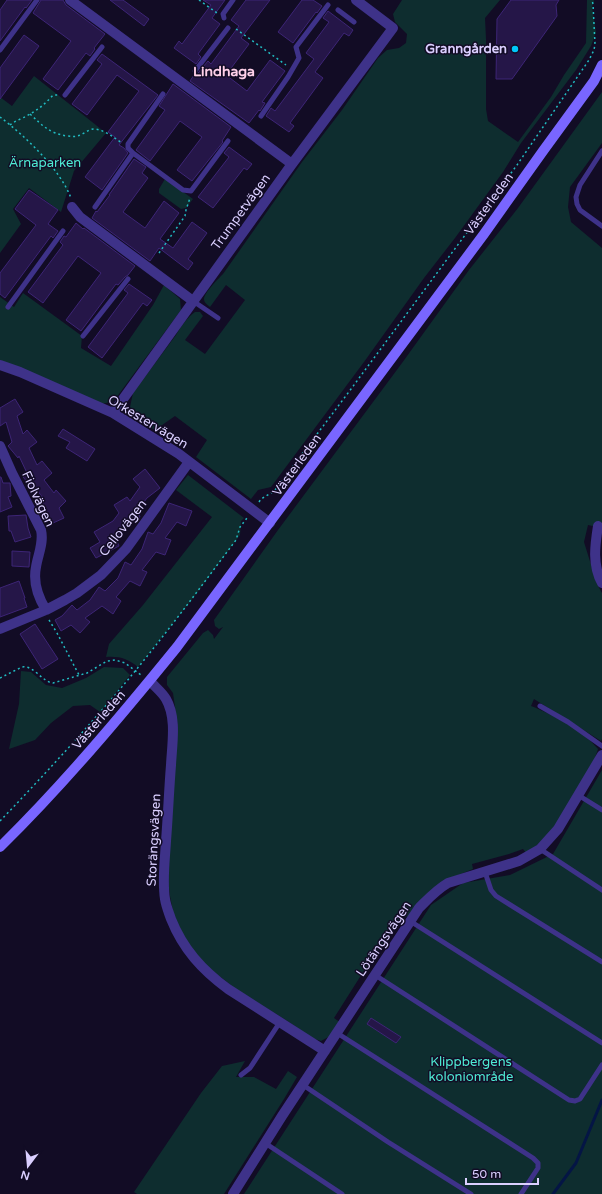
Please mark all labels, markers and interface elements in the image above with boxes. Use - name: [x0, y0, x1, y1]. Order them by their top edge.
- place label: Granngården: [425, 41, 507, 57]
- marker: Granngården: [510, 44, 520, 54]
- district label: Lindhaga: [193, 63, 255, 80]
- park label: Ärnaparken: [9, 155, 81, 171]
- street label: Västerleden: [461, 170, 517, 238]
- street label: Trumpetvägen: [208, 171, 274, 253]
- street label: Orkestervägen: [105, 392, 191, 452]
- street label: Västerleden: [269, 431, 325, 499]
- street label: Fiolvägen: [18, 469, 58, 529]
- street label: Cellovägen: [96, 496, 150, 560]
- street label: Västerleden: [69, 687, 129, 753]
- street label: Storängsvägen: [144, 793, 164, 887]
- street label: Lötängsvägen: [353, 898, 415, 980]
- park label: Klippbergens koloniområde: [429, 1054, 513, 1085]
- north arrow: [8, 1146, 48, 1186]
- scale bar: [466, 1160, 538, 1186]
- text: 50 m: [472, 1167, 501, 1181]
- text: N: [19, 1168, 31, 1183]

